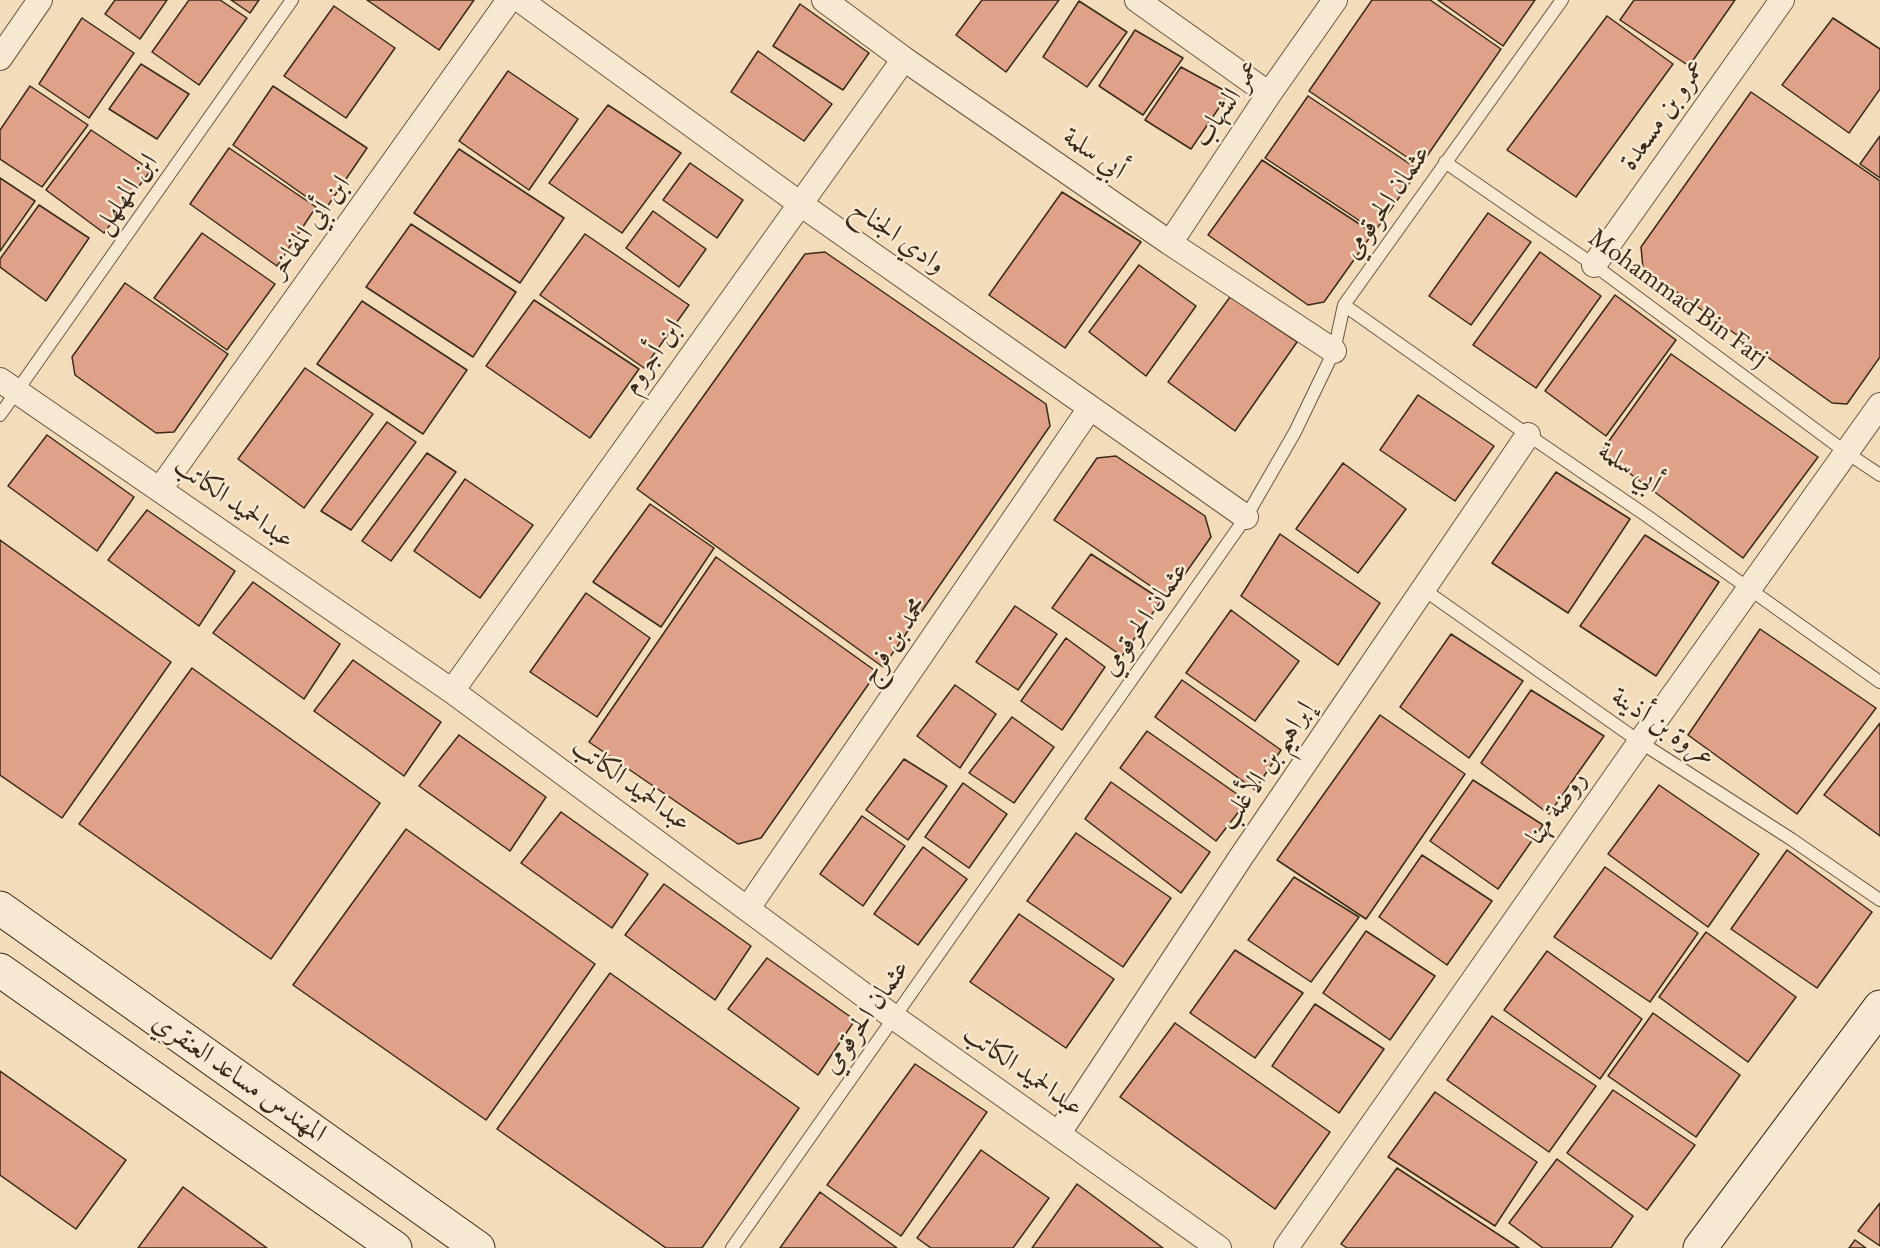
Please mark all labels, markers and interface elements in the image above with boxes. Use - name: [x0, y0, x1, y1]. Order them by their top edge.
- street label: عمرو بن مسعدة: [1613, 53, 1713, 177]
- street label: عمر الشهاب: [1186, 54, 1268, 154]
- street label: أبي سلمة: [1056, 121, 1132, 187]
- street label: عثمان الحرقومي: [1336, 139, 1438, 265]
- street label: ابن المهلهل: [87, 148, 165, 240]
- street label: ابن أبي المفاخر: [262, 170, 358, 284]
- street label: وادي الجناح: [844, 193, 952, 281]
- street label: Mohammad Bin Farj: [1582, 222, 1774, 374]
- street label: ابن أجروم: [616, 313, 690, 401]
- street label: أبي سلمة: [1591, 435, 1667, 501]
- street label: عبدالحميد الكاتب: [168, 450, 300, 556]
- street label: عثمان الحرقومي: [1094, 556, 1196, 682]
- street label: محمد بن فرج: [853, 591, 935, 691]
- street label: عروة بن أذينة: [1605, 680, 1721, 774]
- street label: إبراهيم بن الأغلب: [1212, 696, 1322, 836]
- street label: عبدالحميد الكاتب: [565, 731, 697, 839]
- street label: روضة مهنا: [1520, 765, 1594, 851]
- street label: عثمان الحرقومي: [815, 954, 917, 1080]
- street label: المهندس مساعد العنقري: [146, 1006, 332, 1150]
- street label: عبدالحميد الكاتب: [957, 1018, 1089, 1124]

